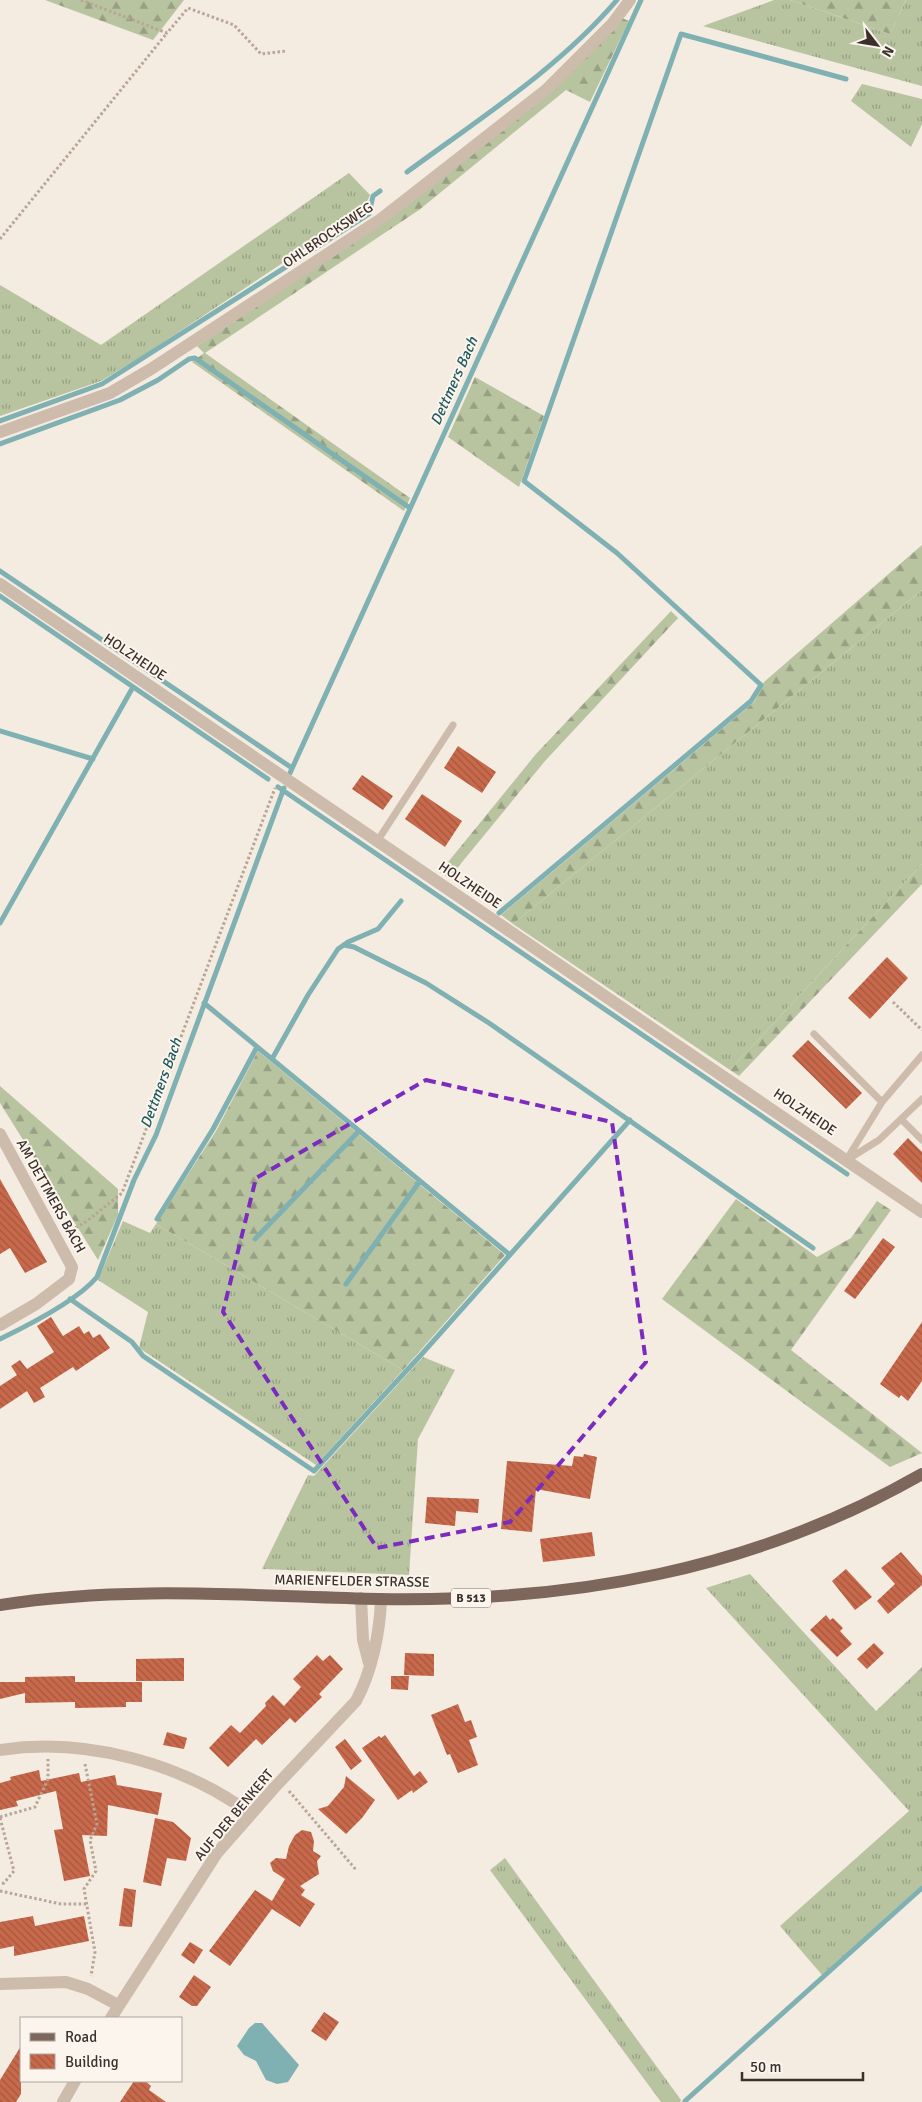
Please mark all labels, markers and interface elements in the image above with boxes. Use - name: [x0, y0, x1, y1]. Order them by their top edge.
- north arrow: [852, 20, 902, 70]
- text: N: [878, 43, 898, 60]
- street label: OHLBROCKSWEG: [280, 199, 376, 271]
- water label: Dettmers Bach: [427, 333, 482, 428]
- street label: HOLZHEIDE: [100, 630, 170, 684]
- street label: HOLZHEIDE: [435, 858, 505, 912]
- water label: Dettmers Bach: [136, 1035, 186, 1130]
- street label: HOLZHEIDE: [770, 1085, 840, 1139]
- street label: AM DETTMERS BACH: [13, 1136, 89, 1256]
- street label: MARIENFELDER STRASSE: [274, 1571, 430, 1591]
- road number: B 513: [451, 1589, 491, 1608]
- street label: AUF DER BENKERT: [191, 1766, 277, 1864]
- legend: [20, 2017, 182, 2082]
- text: Road: [65, 2028, 97, 2046]
- scale bar: [742, 2050, 863, 2082]
- text: Building: [65, 2053, 119, 2071]
- text: 50 m: [750, 2058, 781, 2076]

